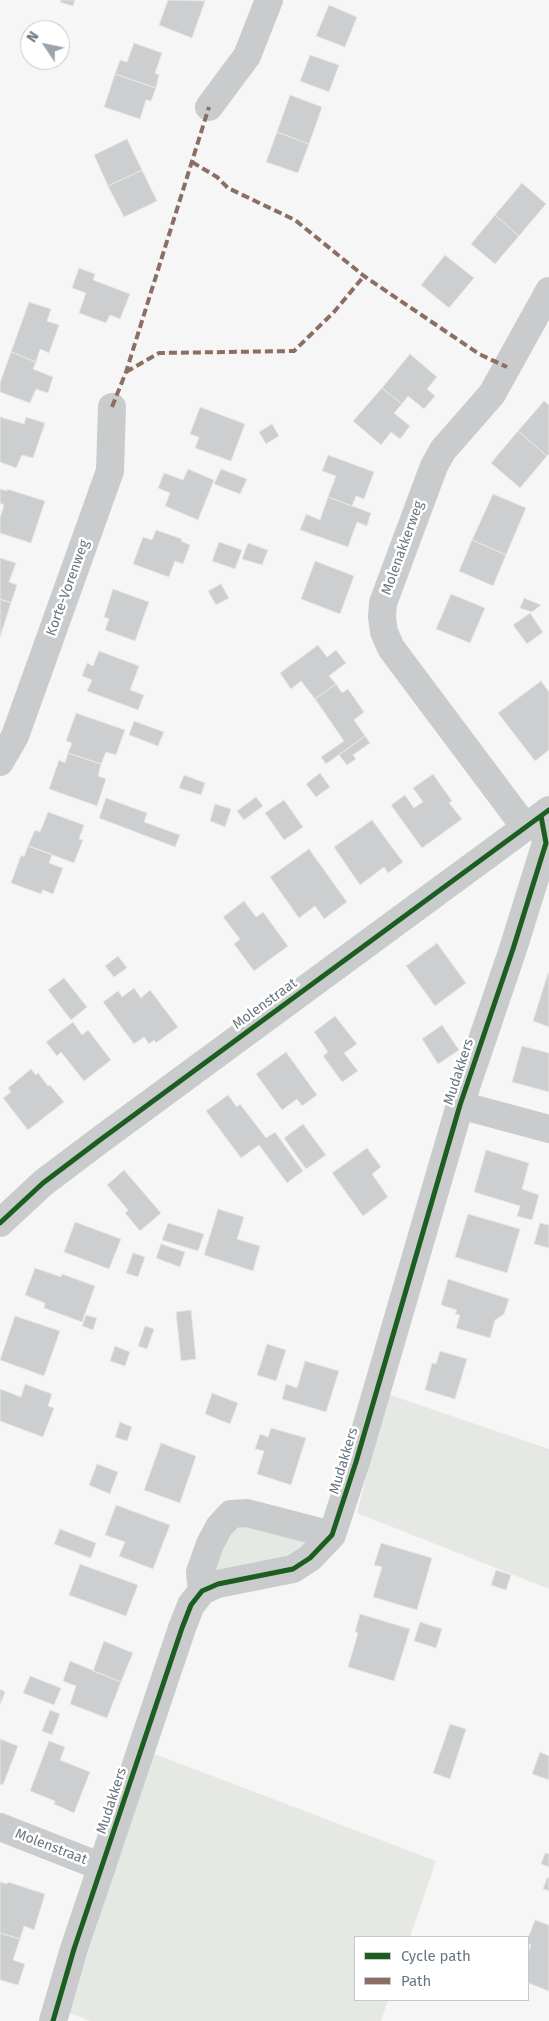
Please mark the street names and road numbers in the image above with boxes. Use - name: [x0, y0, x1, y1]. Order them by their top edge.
- street label: Molenakkerweg: [378, 499, 428, 597]
- street label: Korte-Vorenweg: [43, 538, 93, 638]
- street label: Molenstraat: [229, 975, 301, 1033]
- street label: Mudakkers: [440, 1037, 478, 1107]
- street label: Mudakkers: [326, 1426, 362, 1496]
- street label: Mudakkers: [93, 1766, 131, 1836]
- street label: Molenstraat: [13, 1826, 89, 1868]

